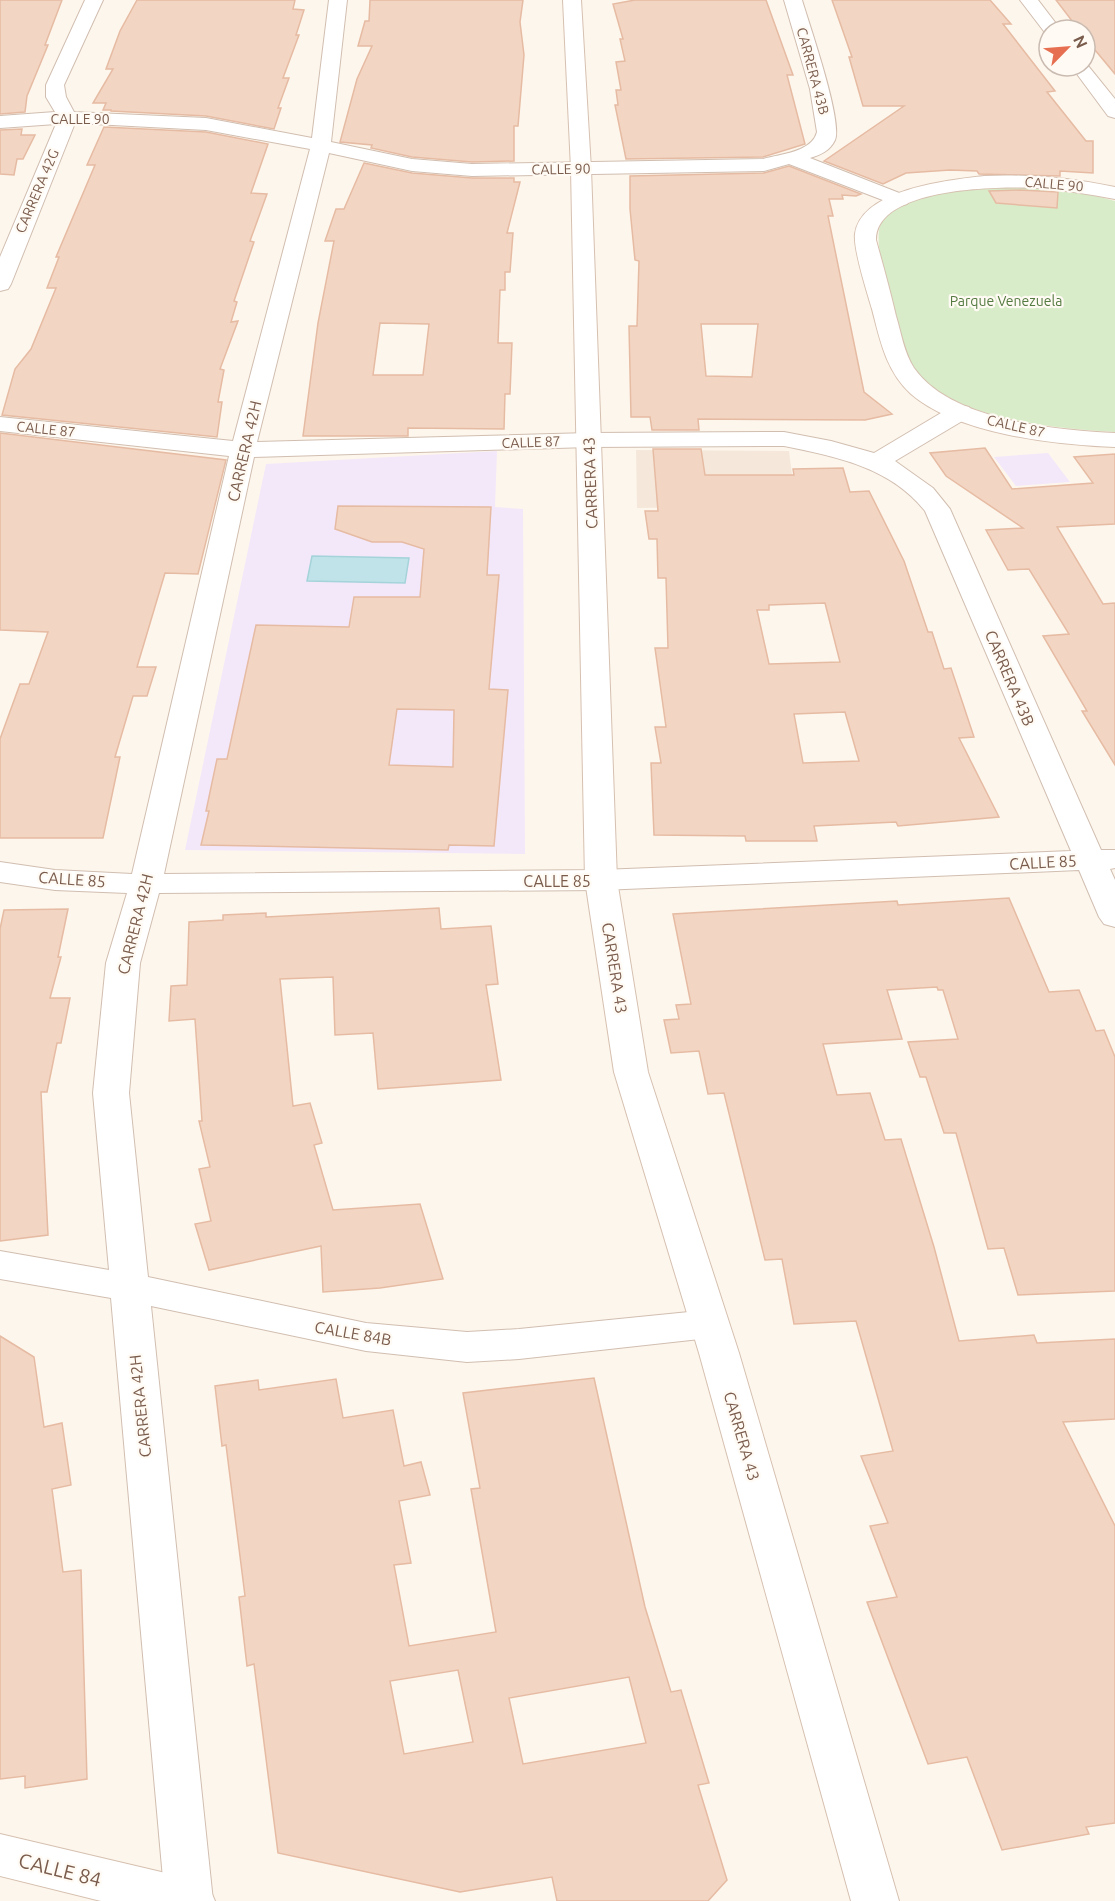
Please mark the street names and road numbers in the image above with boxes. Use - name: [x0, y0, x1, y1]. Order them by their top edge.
- street label: CARRERA 43B: [794, 26, 832, 116]
- street label: CALLE 90: [50, 111, 110, 127]
- street label: CARRERA 42G: [12, 147, 62, 235]
- street label: CALLE 90: [531, 160, 591, 178]
- street label: CALLE 90: [1024, 173, 1084, 195]
- street label: CARRERA 42H: [224, 399, 264, 503]
- street label: CALLE 87: [985, 412, 1047, 440]
- street label: CALLE 87: [16, 418, 76, 440]
- street label: CALLE 87: [501, 433, 561, 451]
- street label: CARRERA 43: [579, 437, 601, 529]
- street label: CARRERA 43B: [982, 627, 1038, 729]
- street label: CALLE 85: [1009, 851, 1077, 873]
- street label: CALLE 85: [38, 868, 106, 890]
- street label: CARRERA 42H: [114, 872, 156, 976]
- street label: CALLE 85: [523, 872, 591, 890]
- street label: CARRERA 43: [599, 921, 631, 1015]
- street label: CALLE 84B: [313, 1317, 393, 1349]
- street label: CARRERA 42H: [126, 1354, 154, 1458]
- street label: CARRERA 43: [721, 1389, 763, 1483]
- street label: CALLE 84: [16, 1848, 104, 1891]

